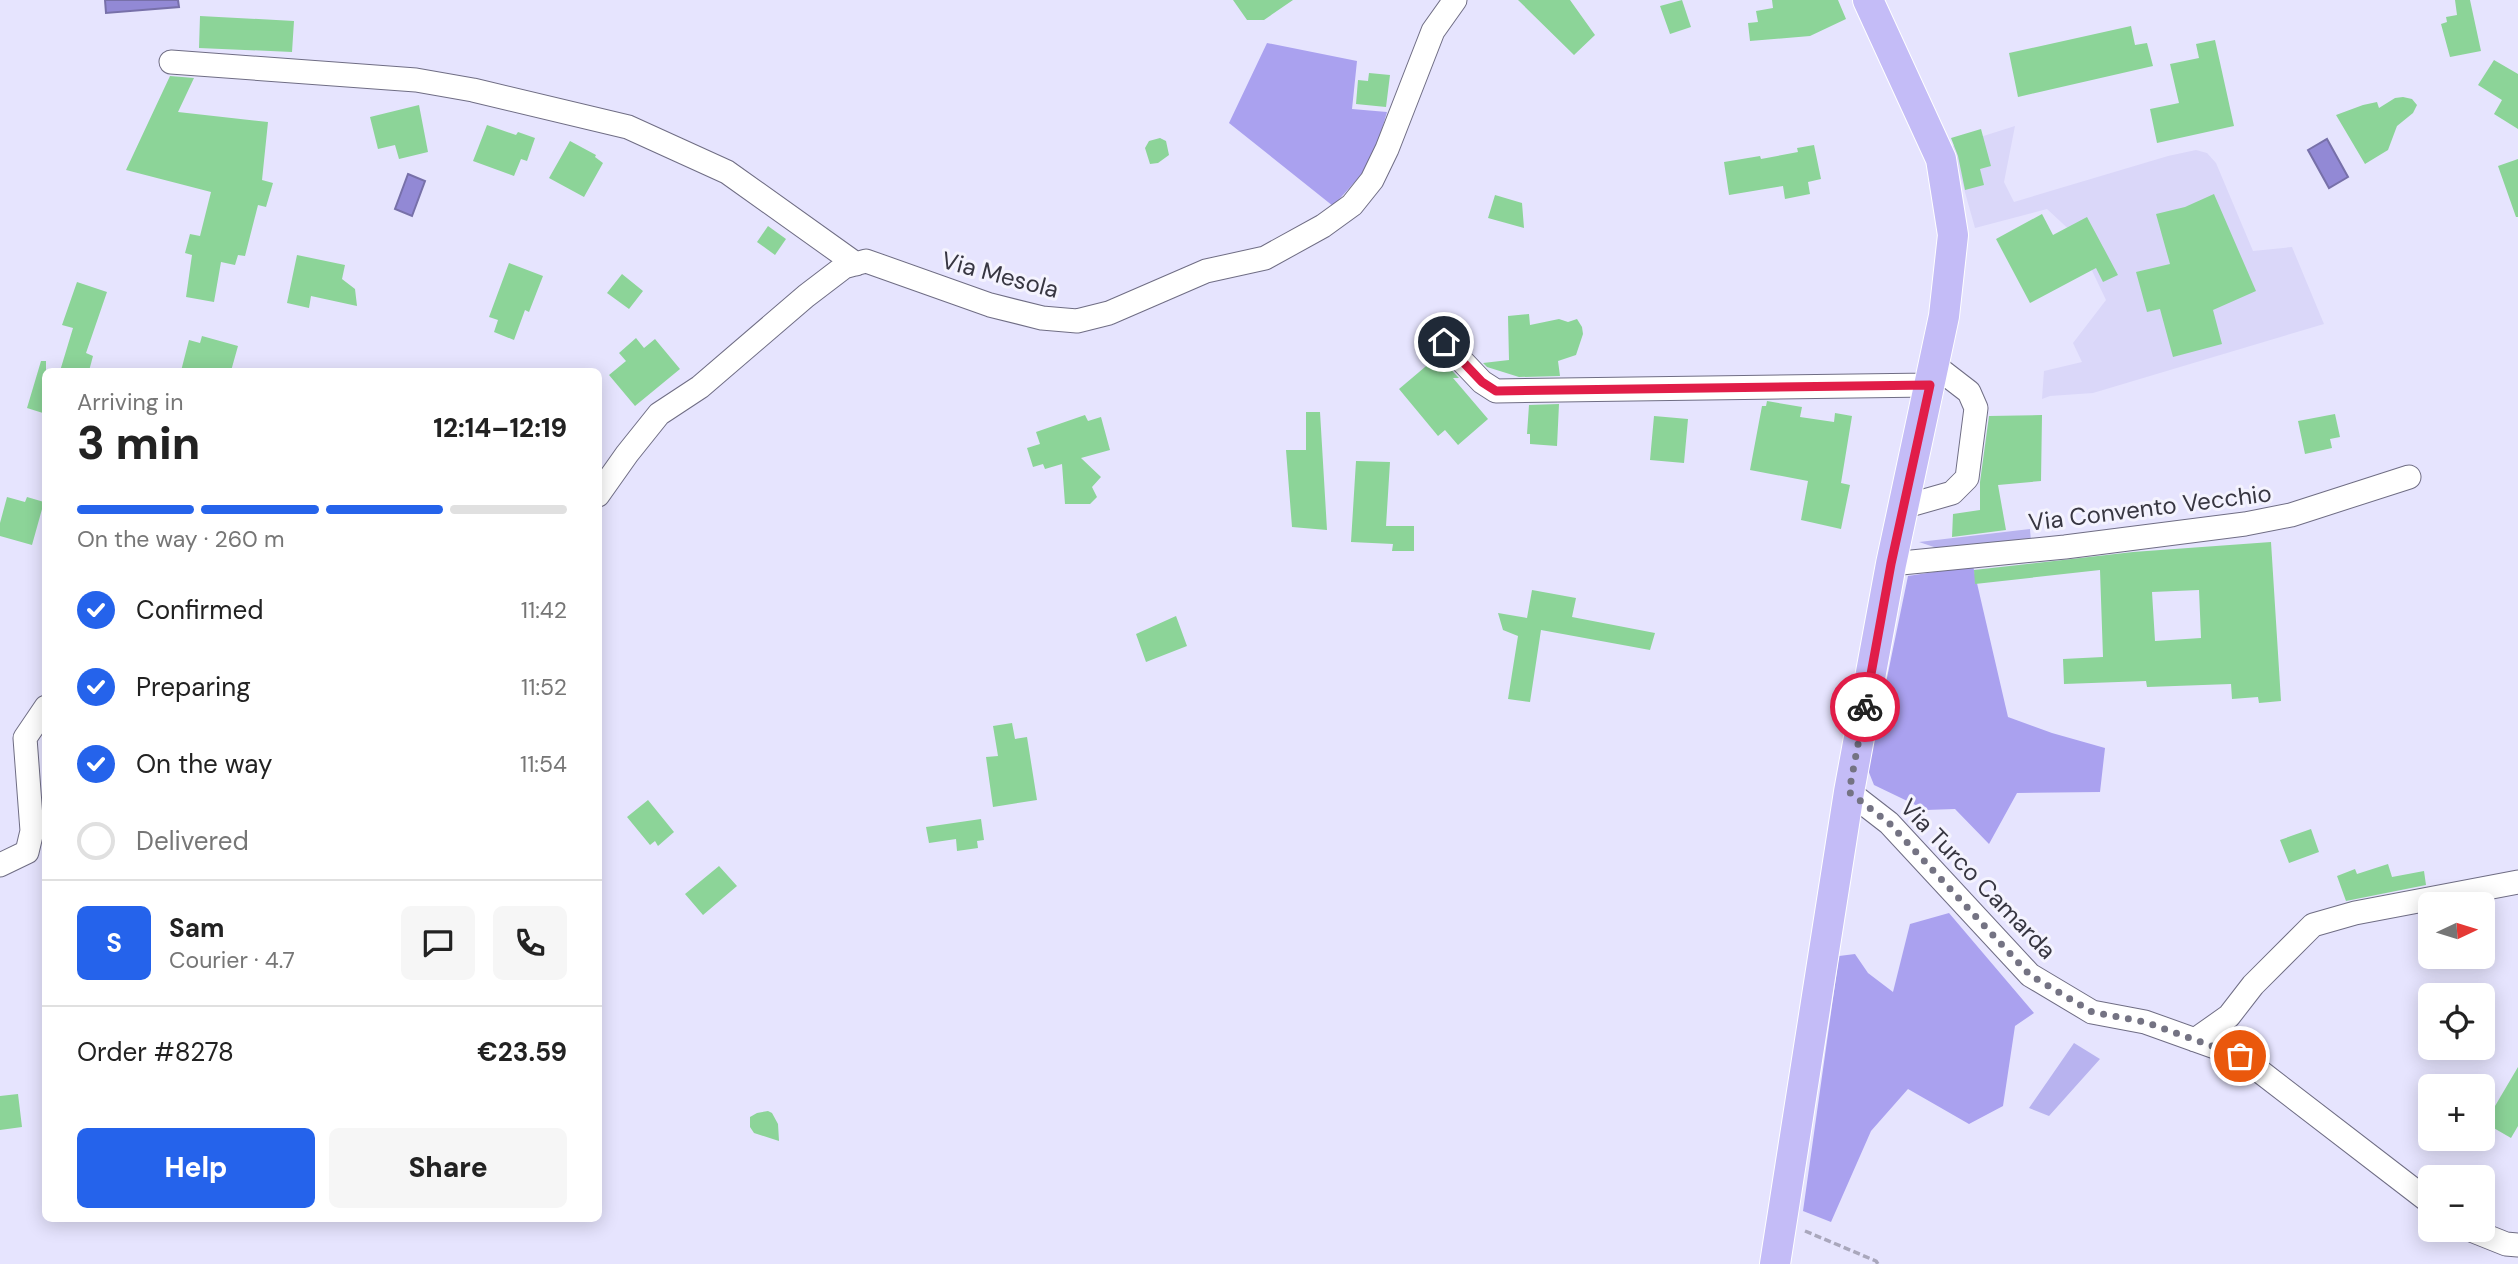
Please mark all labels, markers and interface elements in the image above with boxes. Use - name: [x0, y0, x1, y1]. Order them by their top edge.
- street label: Via Mesola: [938, 244, 1062, 305]
- pin: [1414, 312, 1474, 372]
- icon: home: [1425, 323, 1463, 361]
- text: Arriving in: [77, 387, 183, 417]
- text: 12:14–12:19: [433, 411, 567, 445]
- text: 3 min: [77, 413, 200, 473]
- street label: Via Convento Vecchio: [2027, 477, 2273, 538]
- text: On the way · 260 m: [77, 524, 284, 554]
- icon: check: [77, 591, 115, 629]
- text: Confirmed: [136, 593, 263, 627]
- text: 11:42: [521, 595, 567, 625]
- icon: check: [77, 668, 115, 706]
- text: Preparing: [136, 670, 251, 704]
- text: 11:52: [521, 672, 567, 702]
- courier: [1830, 672, 1900, 742]
- icon: bike: [1846, 688, 1884, 726]
- icon: check: [77, 745, 115, 783]
- text: On the way: [136, 747, 272, 781]
- text: 11:54: [520, 749, 567, 779]
- street label: Via Turco Camarda: [1894, 792, 2063, 965]
- text: Delivered: [136, 824, 249, 858]
- north arrow: [2418, 892, 2496, 970]
- map controls: [2418, 892, 2495, 1242]
- button: chat: [401, 906, 475, 980]
- button: phone: [493, 906, 567, 980]
- text: Sam: [169, 911, 224, 945]
- text: S: [106, 926, 122, 960]
- text: Courier · 4.7: [169, 945, 295, 975]
- button: locate: [2418, 983, 2495, 1060]
- pin: [2210, 1026, 2270, 1086]
- text: Order #8278: [77, 1035, 234, 1069]
- text: €23.59: [477, 1035, 567, 1069]
- icon: bag: [2221, 1037, 2259, 1075]
- button: +: [2418, 1074, 2495, 1151]
- button: Help: [77, 1128, 315, 1208]
- button: Share: [329, 1128, 567, 1208]
- button: −: [2418, 1165, 2495, 1242]

